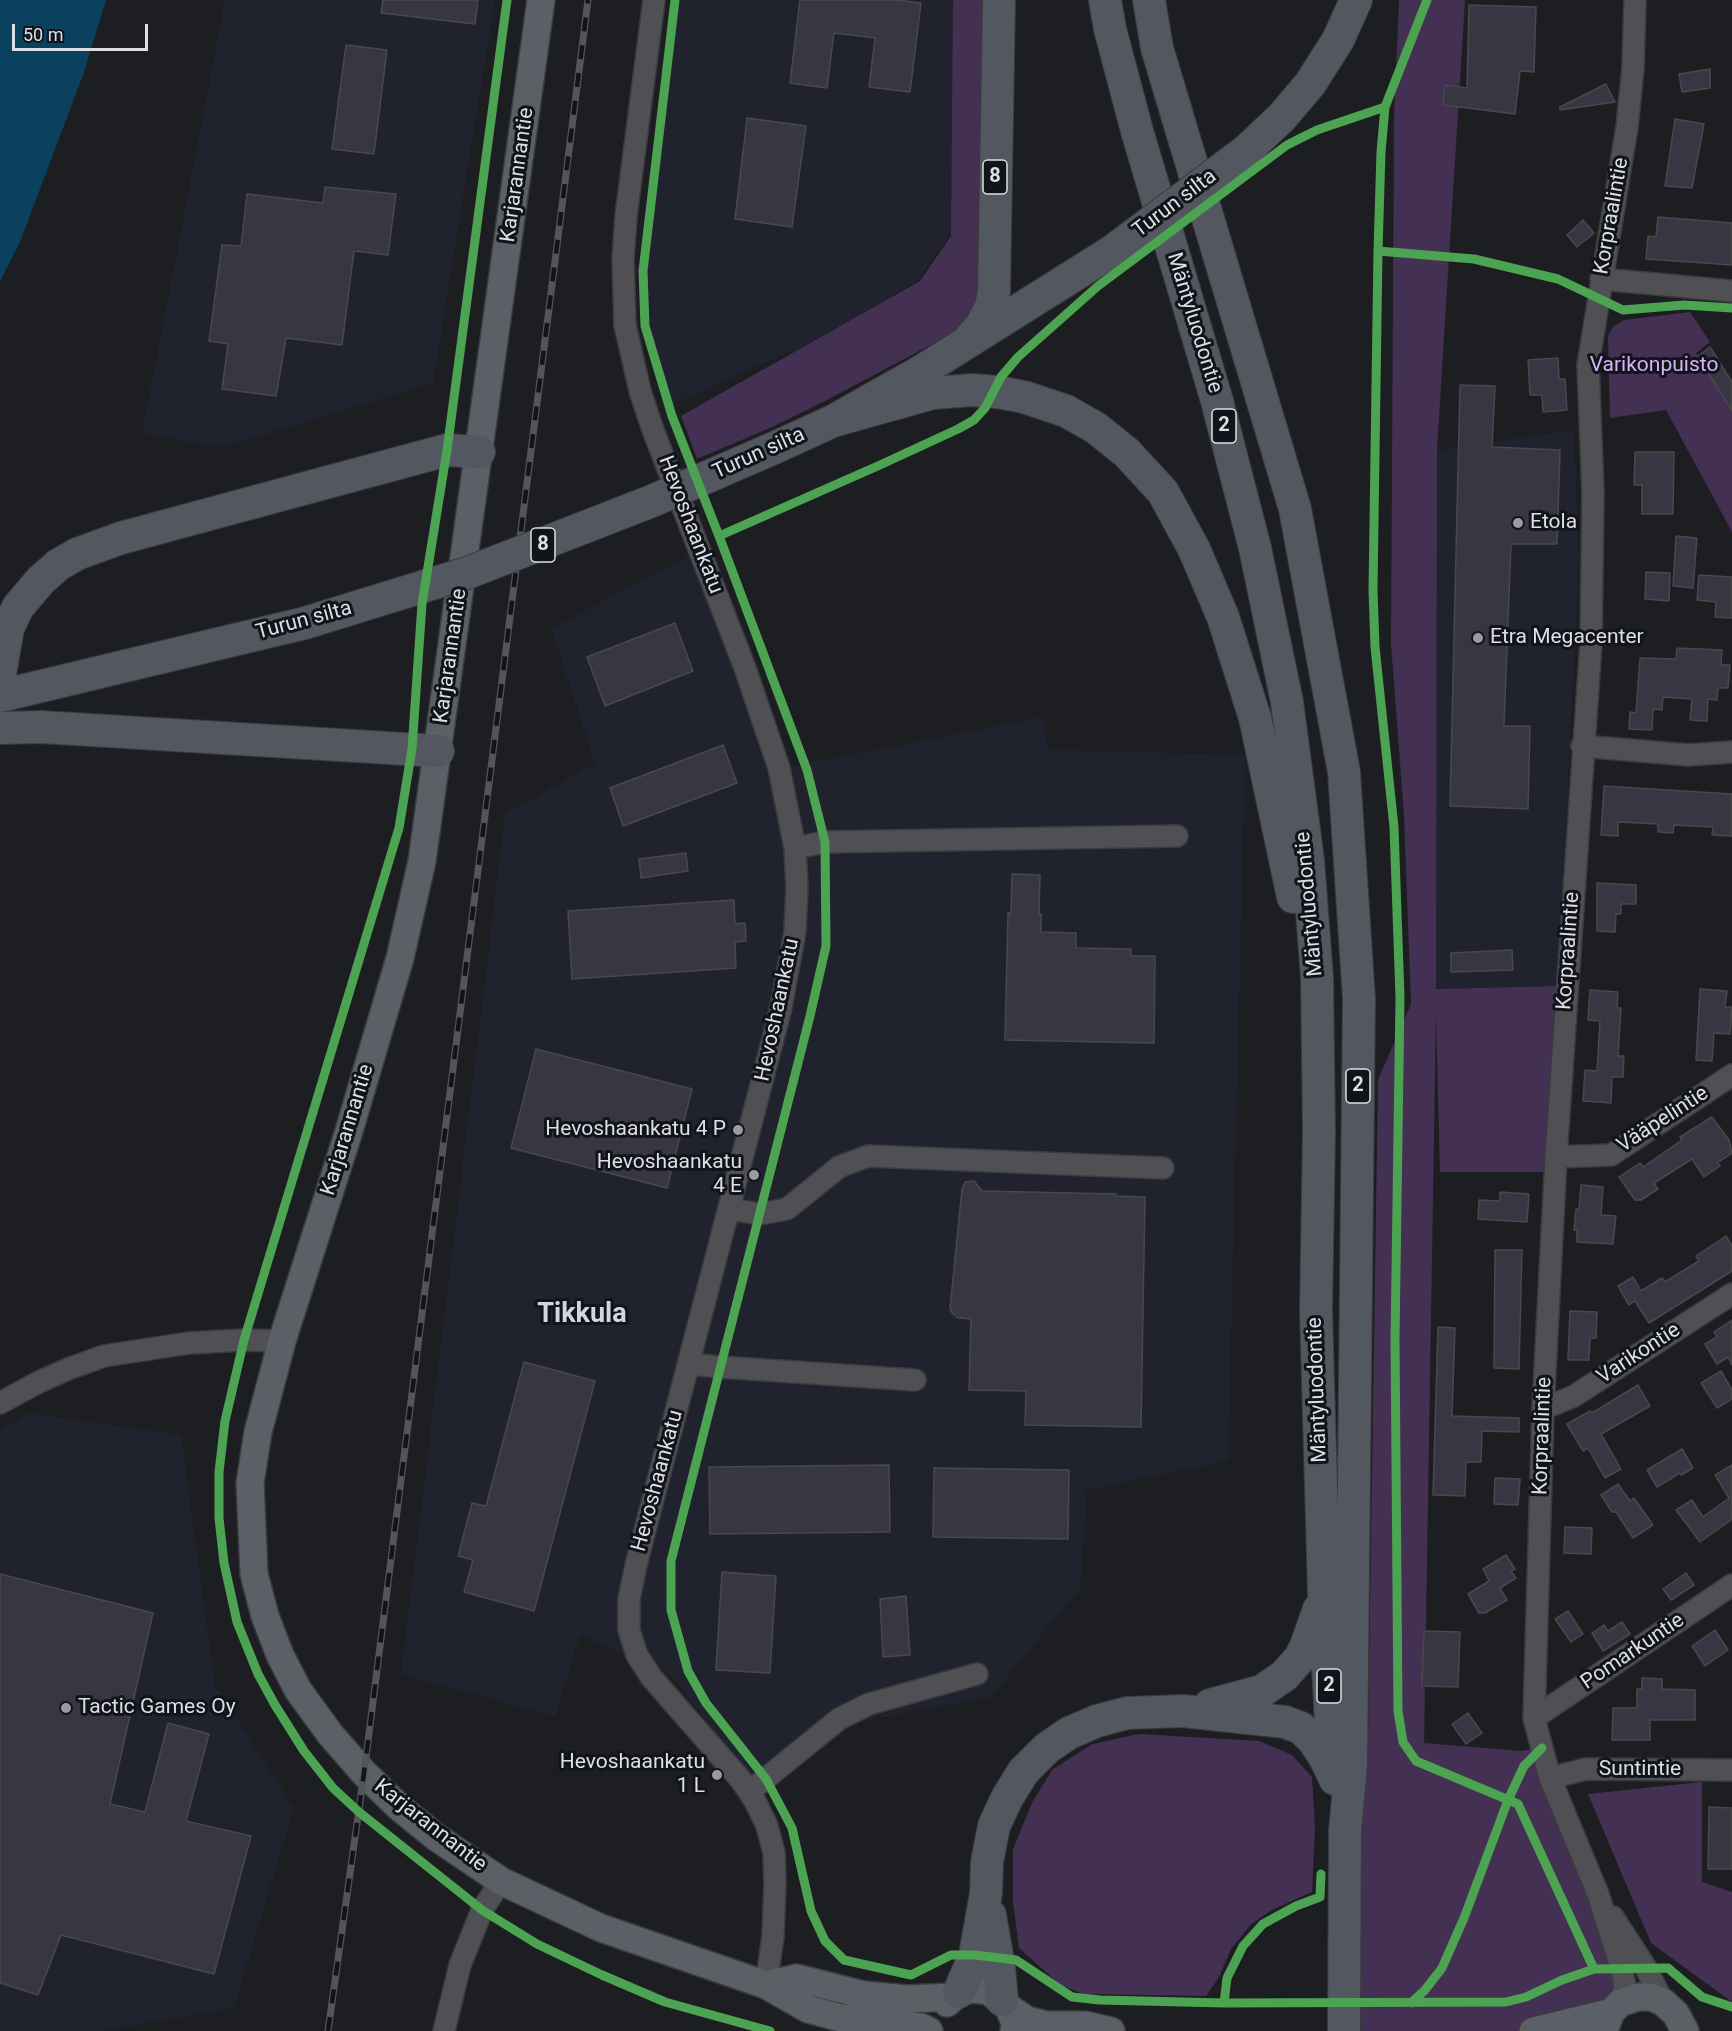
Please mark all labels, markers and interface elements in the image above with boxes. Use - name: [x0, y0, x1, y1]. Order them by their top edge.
- scale bar: [15, 12, 152, 50]
- text: 50 m: [23, 24, 63, 45]
- street label: Karjarannantie: [496, 106, 540, 244]
- street label: Korpraalintie: [1589, 156, 1635, 276]
- road number: 8: [983, 160, 1007, 194]
- street label: Turun silta: [1128, 164, 1222, 244]
- street label: Mäntyluodontie: [1161, 250, 1227, 396]
- park label: Varikonpuisto: [1590, 353, 1718, 379]
- road number: 2: [1212, 409, 1236, 443]
- street label: Turun silta: [709, 423, 809, 485]
- street label: Hevoshaankatu: [652, 453, 728, 597]
- place label: Etola: [1530, 510, 1577, 536]
- marker: Etola: [1511, 516, 1525, 530]
- road number: 8: [531, 528, 555, 562]
- street label: Karjarannantie: [429, 587, 473, 725]
- street label: Turun silta: [253, 596, 355, 646]
- place label: Etra Megacenter: [1490, 625, 1644, 651]
- marker: Etra Megacenter: [1471, 631, 1485, 645]
- street label: Mäntyluodontie: [1291, 831, 1329, 977]
- street label: Korpraalintie: [1552, 891, 1586, 1011]
- street label: Hevoshaankatu: [751, 936, 805, 1084]
- street label: Karjarannantie: [316, 1061, 380, 1199]
- road number: 2: [1346, 1069, 1370, 1103]
- street label: Vääpelintie: [1613, 1081, 1713, 1159]
- place label: Hevoshaankatu 4 P: [545, 1117, 726, 1143]
- marker: Hevoshaankatu 4 P: [731, 1123, 745, 1137]
- place label: Hevoshaankatu 4 E: [597, 1150, 742, 1200]
- marker: Hevoshaankatu 4 E: [747, 1168, 761, 1182]
- district label: Tikkula: [537, 1299, 627, 1331]
- street label: Mäntyluodontie: [1303, 1317, 1333, 1463]
- street label: Varikontie: [1593, 1318, 1685, 1390]
- street label: Korpraalintie: [1528, 1376, 1558, 1496]
- street label: Hevoshaankatu: [627, 1408, 689, 1554]
- street label: Pomarkuntie: [1577, 1608, 1689, 1696]
- road number: 2: [1317, 1669, 1341, 1703]
- place label: Tactic Games Oy: [78, 1695, 236, 1721]
- marker: Tactic Games Oy: [59, 1701, 73, 1715]
- place label: Hevoshaankatu 1 L: [560, 1750, 705, 1800]
- street label: Suntintie: [1599, 1757, 1681, 1783]
- marker: Hevoshaankatu 1 L: [710, 1768, 724, 1782]
- street label: Karjarannantie: [369, 1774, 491, 1878]

